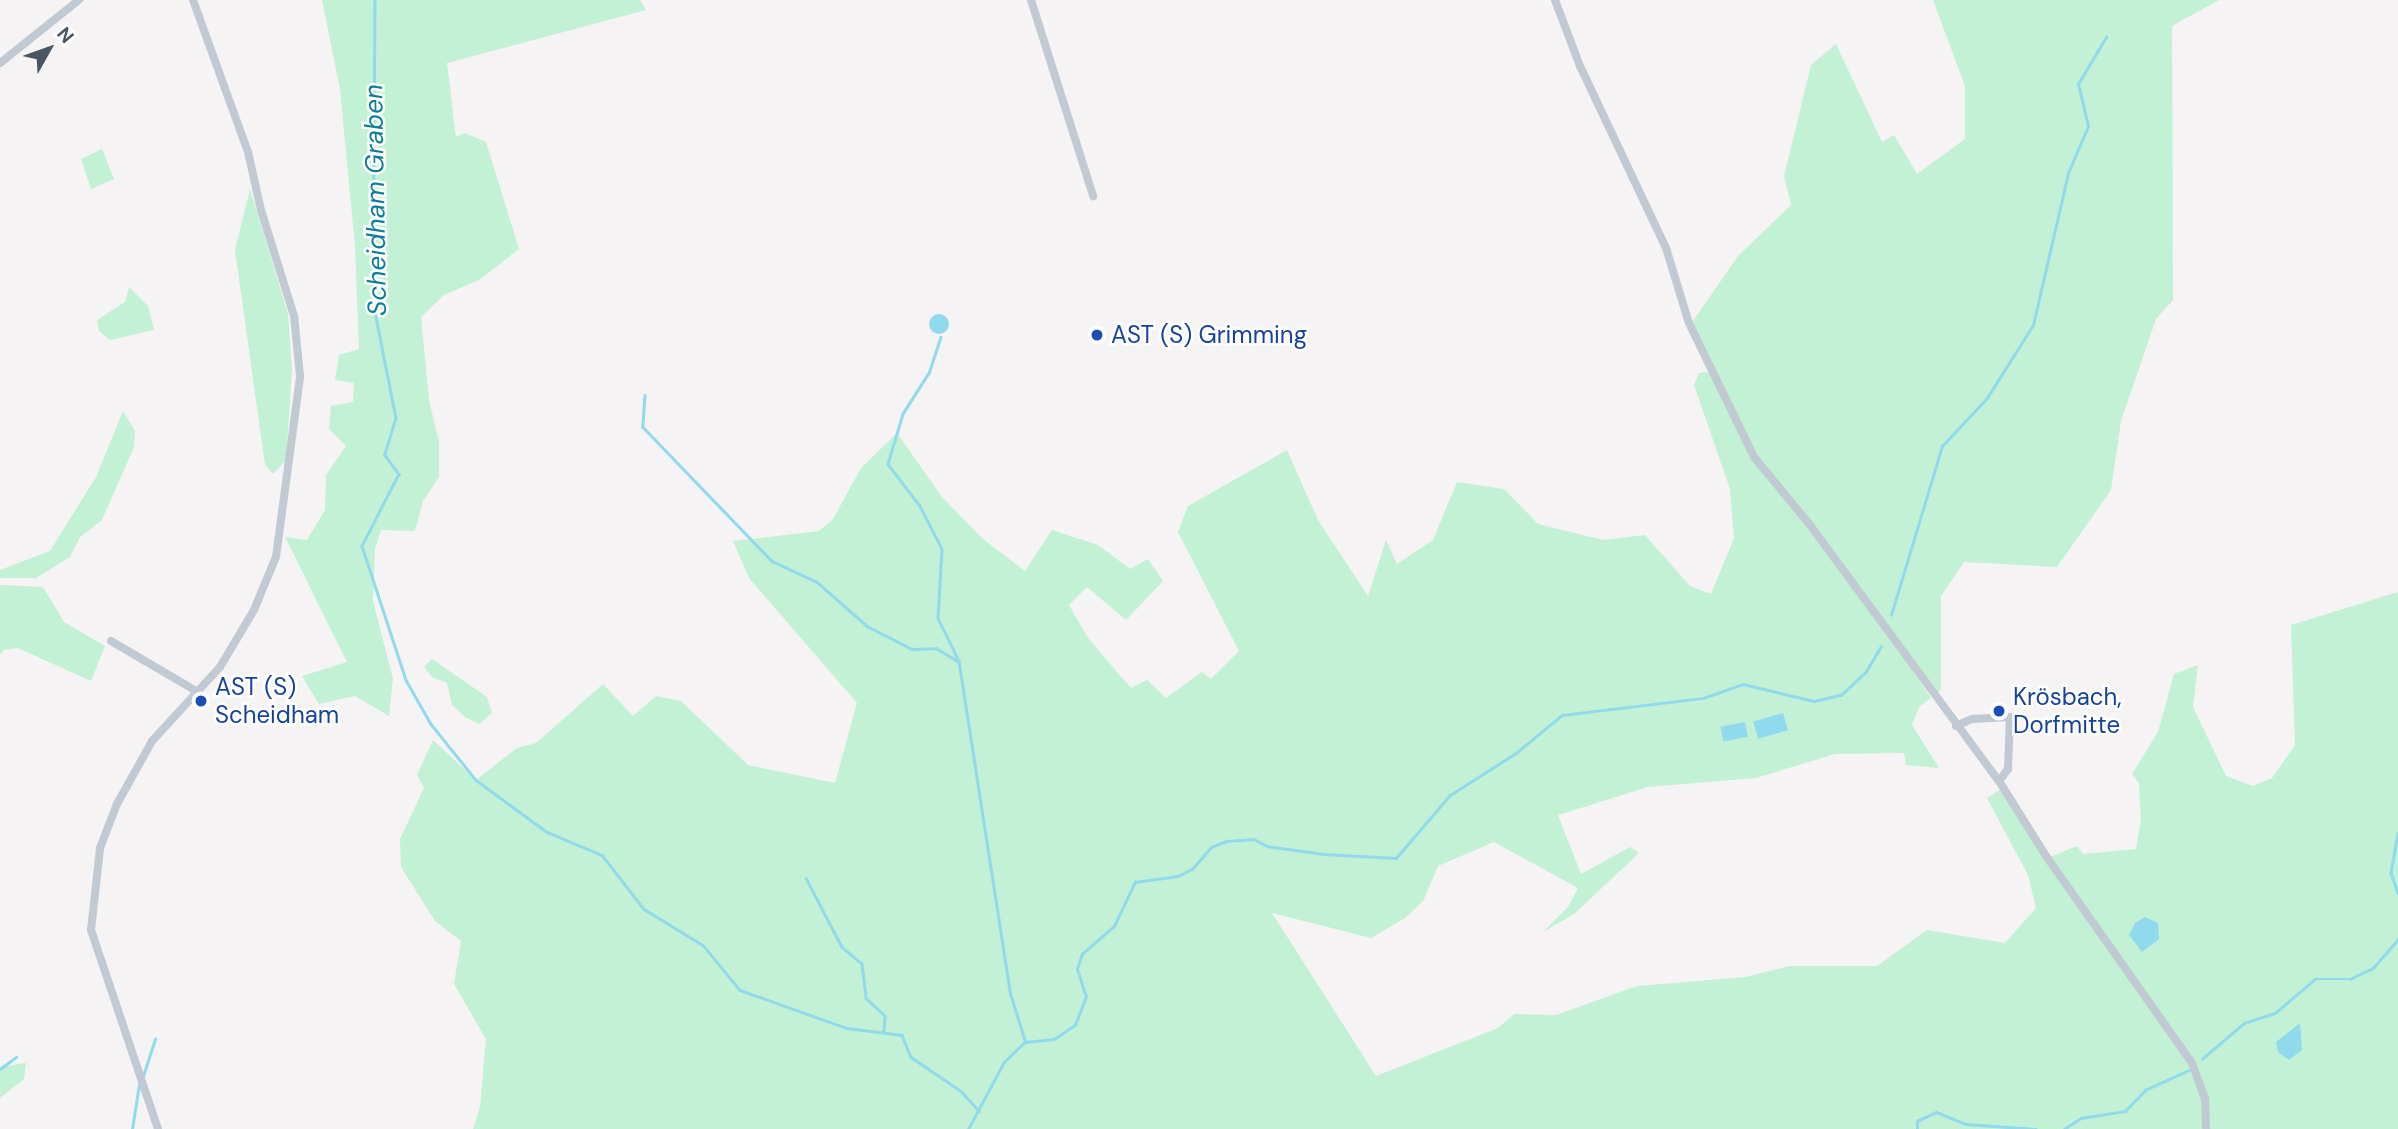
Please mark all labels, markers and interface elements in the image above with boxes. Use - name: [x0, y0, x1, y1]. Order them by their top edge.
- north arrow: [14, 14, 84, 84]
- text: N: [51, 22, 79, 49]
- water label: Scheidham Graben: [358, 84, 394, 316]
- place label: AST (S) Grimming: [1111, 321, 1307, 349]
- marker: AST (S) Grimming: [1089, 327, 1105, 343]
- place label: AST (S) Scheidham: [215, 673, 339, 729]
- place label: Krösbach, Dorfmitte: [2013, 683, 2122, 739]
- marker: AST (S) Scheidham: [193, 693, 209, 709]
- marker: Krösbach, Dorfmitte: [1991, 703, 2007, 719]

